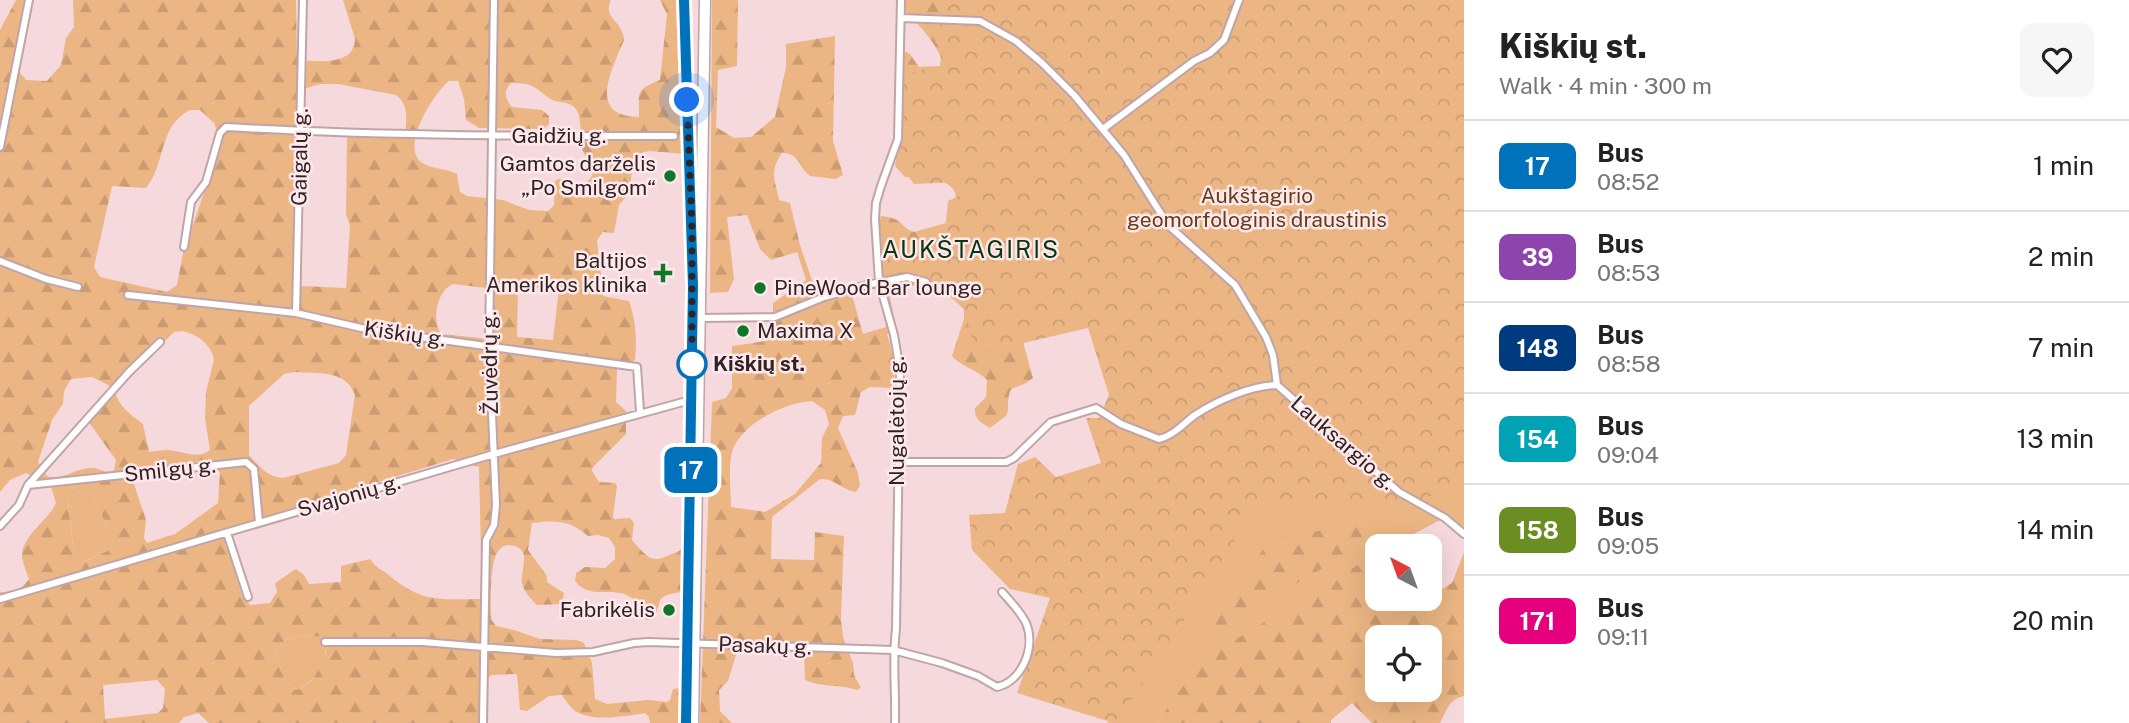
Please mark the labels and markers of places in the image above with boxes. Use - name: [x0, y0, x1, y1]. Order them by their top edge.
- place label: Gamtos darželis „Po Smilgom“: [500, 151, 656, 200]
- marker: Gamtos darželis „Po Smilgom“: [662, 168, 678, 184]
- place label: Baltijos Amerikos klinika: [486, 248, 647, 297]
- marker: Baltijos Amerikos klinika: [653, 263, 673, 283]
- place label: PineWood Bar lounge: [774, 275, 982, 300]
- marker: PineWood Bar lounge: [752, 280, 768, 296]
- place label: Maxima X: [757, 318, 853, 343]
- marker: Maxima X: [735, 323, 751, 339]
- marker: Kiškių st.: [677, 349, 707, 379]
- place label: Kiškių st.: [713, 351, 805, 376]
- place label: Fabrikėlis: [560, 597, 655, 622]
- marker: Fabrikėlis: [661, 602, 677, 618]

